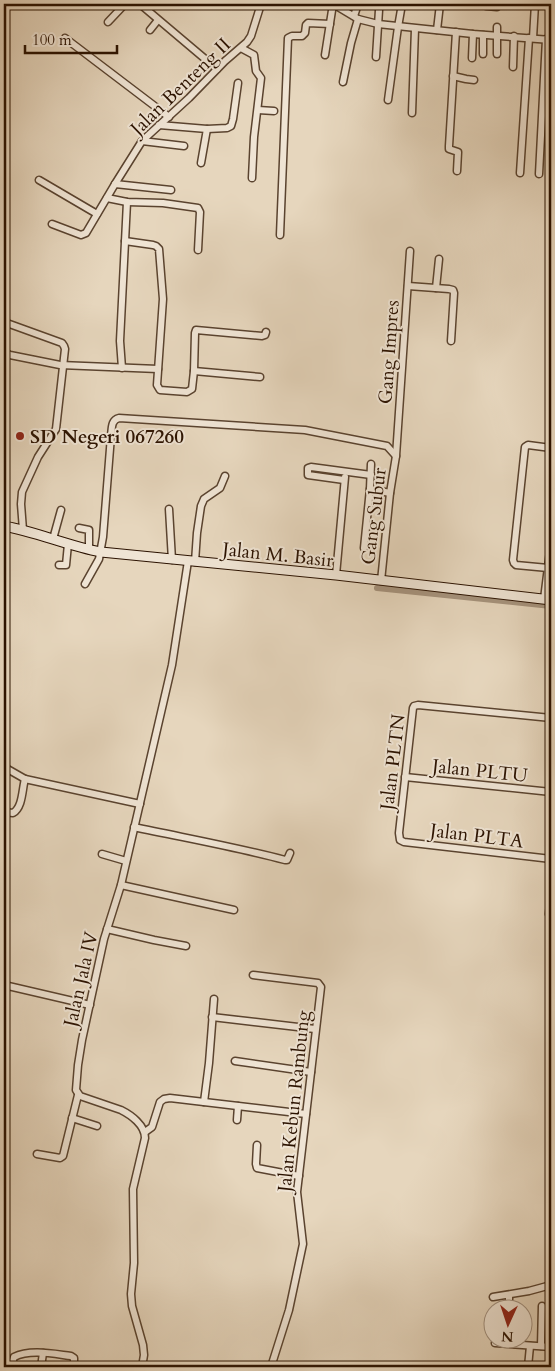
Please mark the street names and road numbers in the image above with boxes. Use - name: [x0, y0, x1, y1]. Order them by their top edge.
- street label: Jalan Benteng II: [123, 32, 237, 143]
- street label: Gang Impres: [372, 299, 406, 405]
- street label: Gang Subur: [355, 466, 393, 566]
- street label: Jalan M. Basir: [218, 536, 335, 574]
- street label: Jalan PLTN: [374, 713, 412, 815]
- street label: Jalan PLTU: [428, 753, 529, 789]
- street label: Jalan PLTA: [426, 817, 525, 855]
- street label: Jalan Jala IV: [57, 929, 105, 1032]
- street label: Jalan Kebun Rambung: [271, 1009, 316, 1196]

